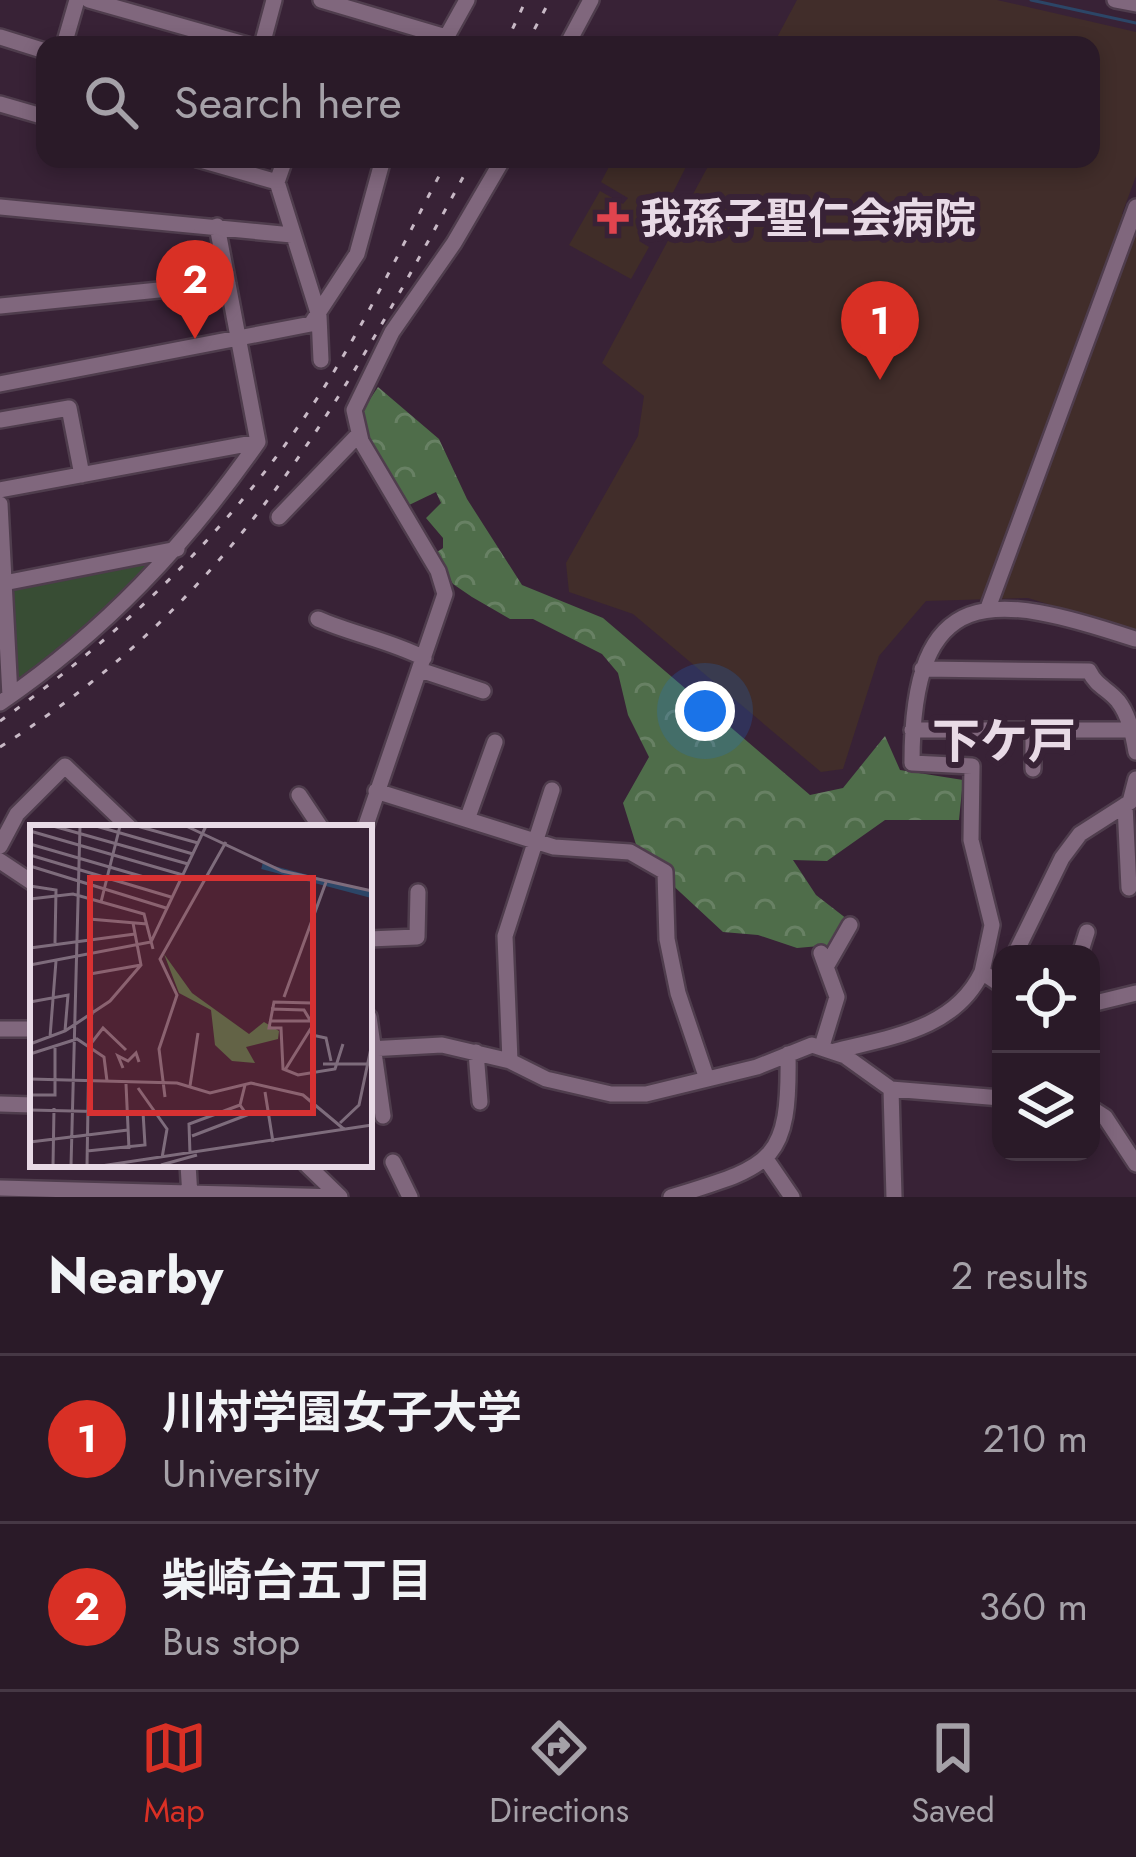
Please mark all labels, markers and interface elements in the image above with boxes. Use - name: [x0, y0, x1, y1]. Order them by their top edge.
- search box: [36, 36, 1100, 168]
- icon: search: [78, 69, 144, 135]
- text: Search here: [174, 70, 402, 135]
- place label: 我孫子聖仁会病院: [640, 188, 976, 249]
- marker: 我孫子聖仁会病院: [597, 202, 629, 234]
- pin: 2: [156, 240, 234, 339]
- pin: 1: [841, 281, 919, 380]
- your location: [675, 681, 735, 741]
- district label: 下ケ戸: [932, 707, 1076, 776]
- inset map: [30, 825, 372, 1167]
- map controls: [992, 945, 1100, 1161]
- button: locate: [992, 945, 1100, 1053]
- button: layers: [992, 1053, 1100, 1161]
- text: Nearby: [48, 1238, 223, 1312]
- text: 2 results: [951, 1247, 1088, 1304]
- text: 川村学園女子大学: [162, 1380, 522, 1445]
- text: 1: [77, 1410, 97, 1467]
- text: 210 m: [983, 1410, 1088, 1467]
- text: University: [162, 1445, 319, 1502]
- text: 柴崎台五丁目: [162, 1548, 432, 1613]
- text: 2: [74, 1578, 100, 1635]
- text: 360 m: [979, 1578, 1088, 1635]
- text: Bus stop: [162, 1613, 300, 1670]
- tab: Map: [141, 1715, 207, 1834]
- tab: Directions: [489, 1715, 629, 1834]
- tab: Saved: [911, 1715, 995, 1834]

